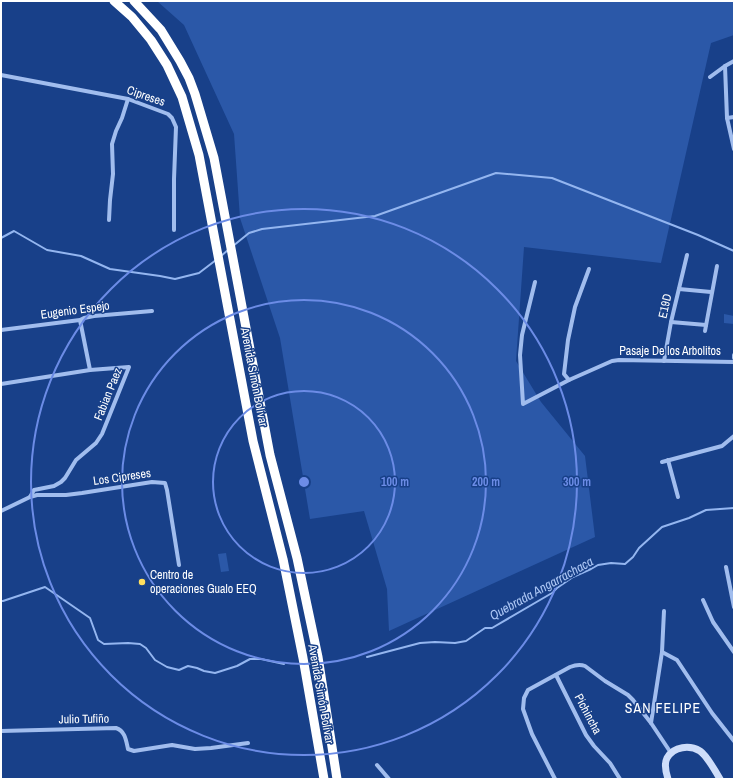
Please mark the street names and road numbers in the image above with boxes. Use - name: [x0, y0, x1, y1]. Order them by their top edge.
- street label: Cipreses: [125, 82, 167, 110]
- street label: E19D: [654, 292, 676, 320]
- street label: Eugenio Espejo: [39, 297, 111, 323]
- street label: Avenida Simón Bolívar: [236, 325, 272, 429]
- street label: Pasaje De los Arbolitos: [619, 343, 721, 359]
- street label: Fabian Paez: [90, 365, 126, 423]
- street label: Los Cipreses: [92, 465, 152, 489]
- street label: Avenida Simón Bolívar: [304, 642, 338, 746]
- street label: Pichincha: [571, 691, 606, 738]
- street label: Julio Tufiño: [59, 711, 109, 727]

